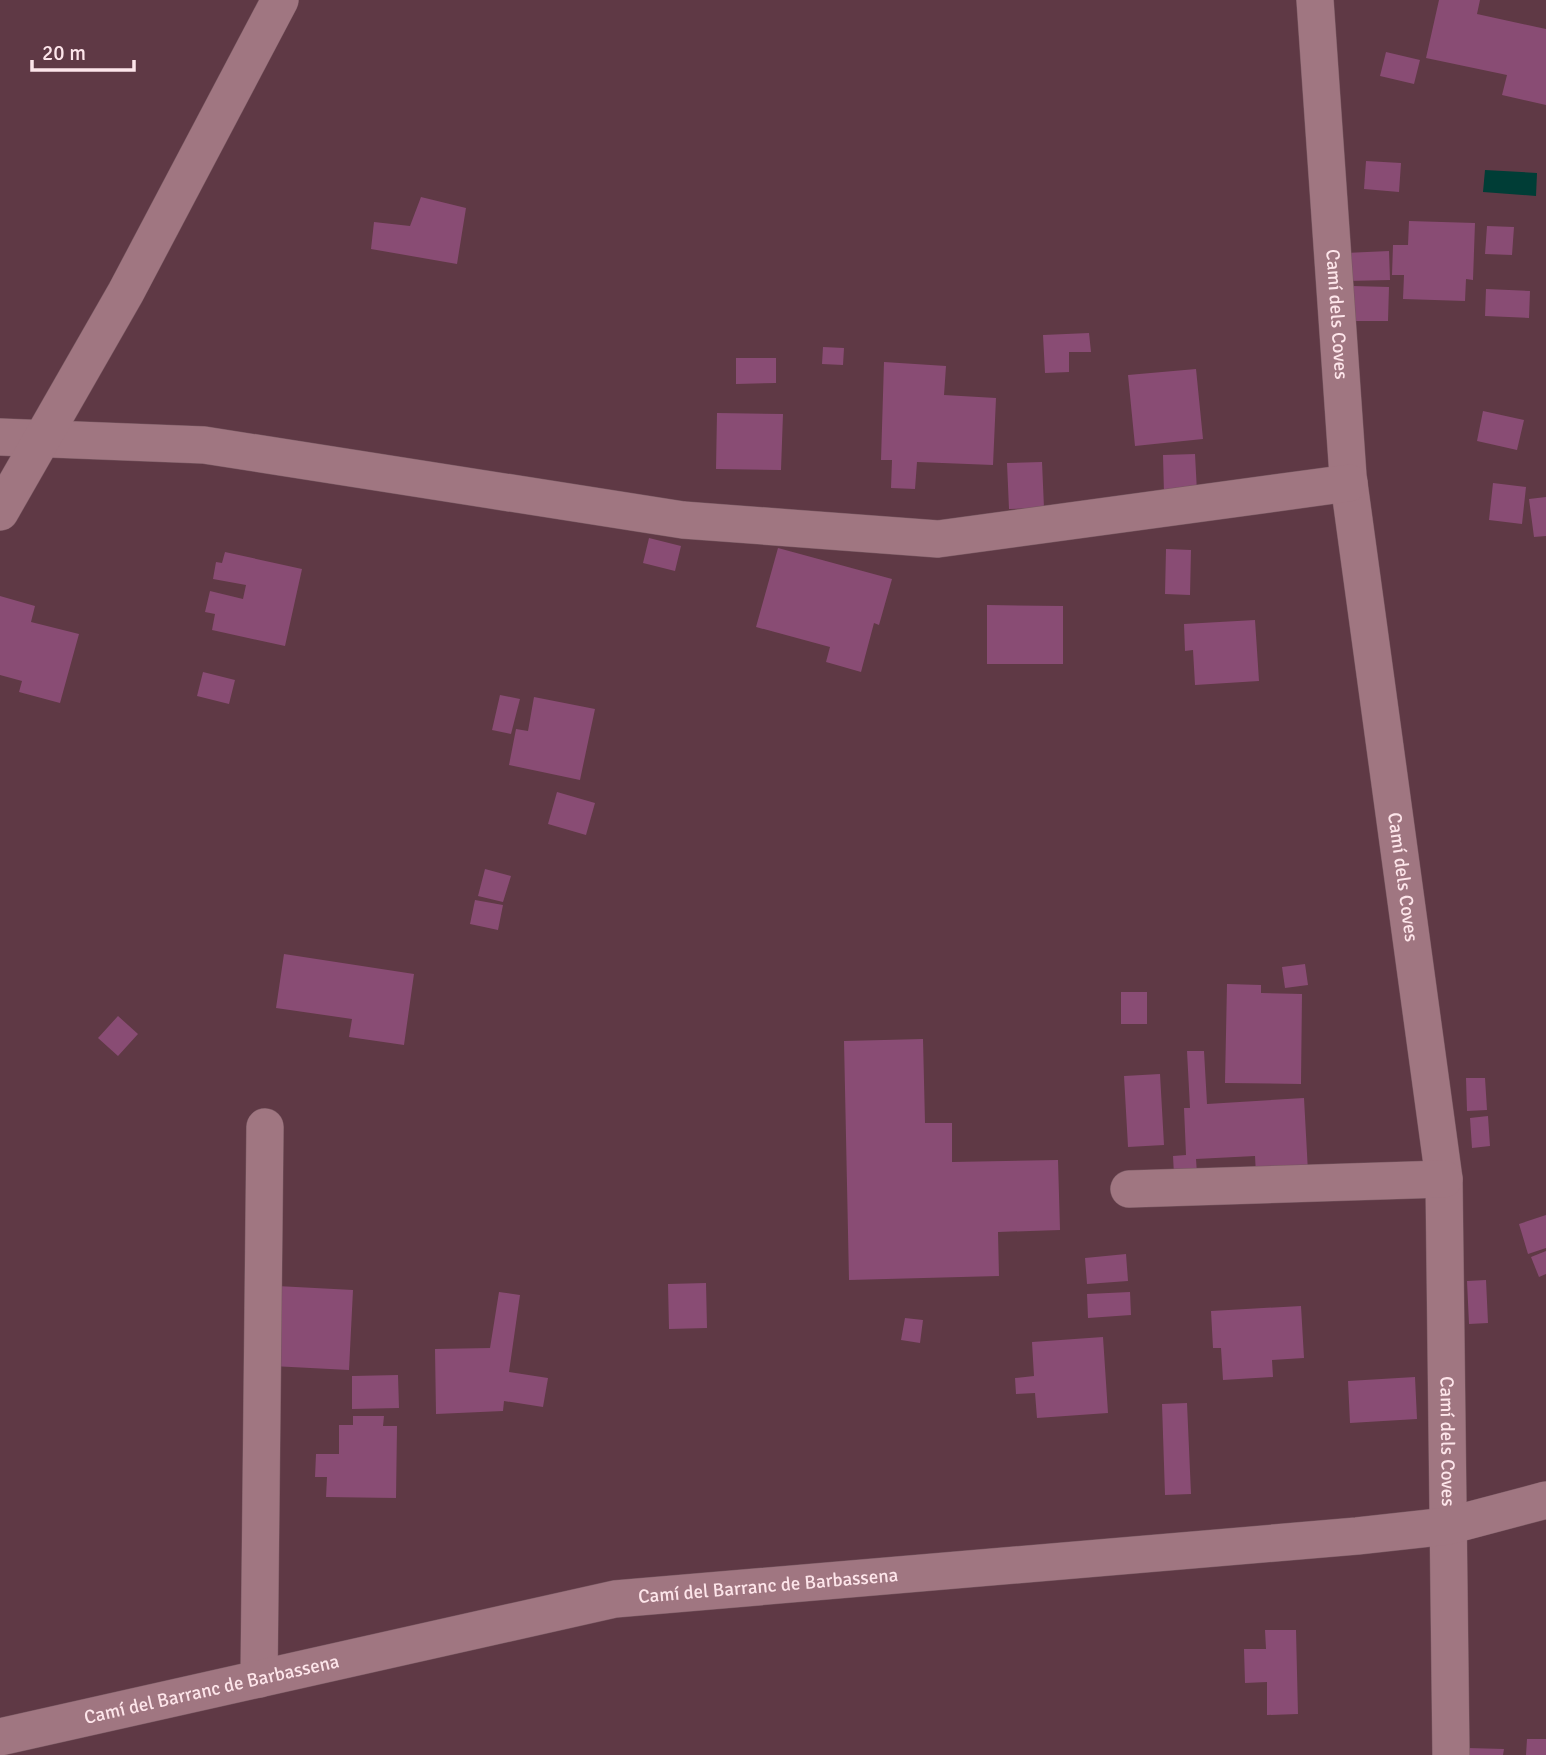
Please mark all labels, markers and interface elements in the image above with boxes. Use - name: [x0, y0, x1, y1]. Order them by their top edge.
- scale bar: [32, 28, 133, 72]
- text: 20 m: [42, 40, 86, 66]
- street label: Camí dels Coves: [1320, 248, 1353, 380]
- street label: Camí dels Coves: [1382, 811, 1423, 943]
- street label: Camí dels Coves: [1434, 1376, 1460, 1507]
- street label: Camí del Barranc de Barbassena: [637, 1563, 899, 1609]
- street label: Camí del Barranc de Barbassena: [82, 1649, 342, 1730]

